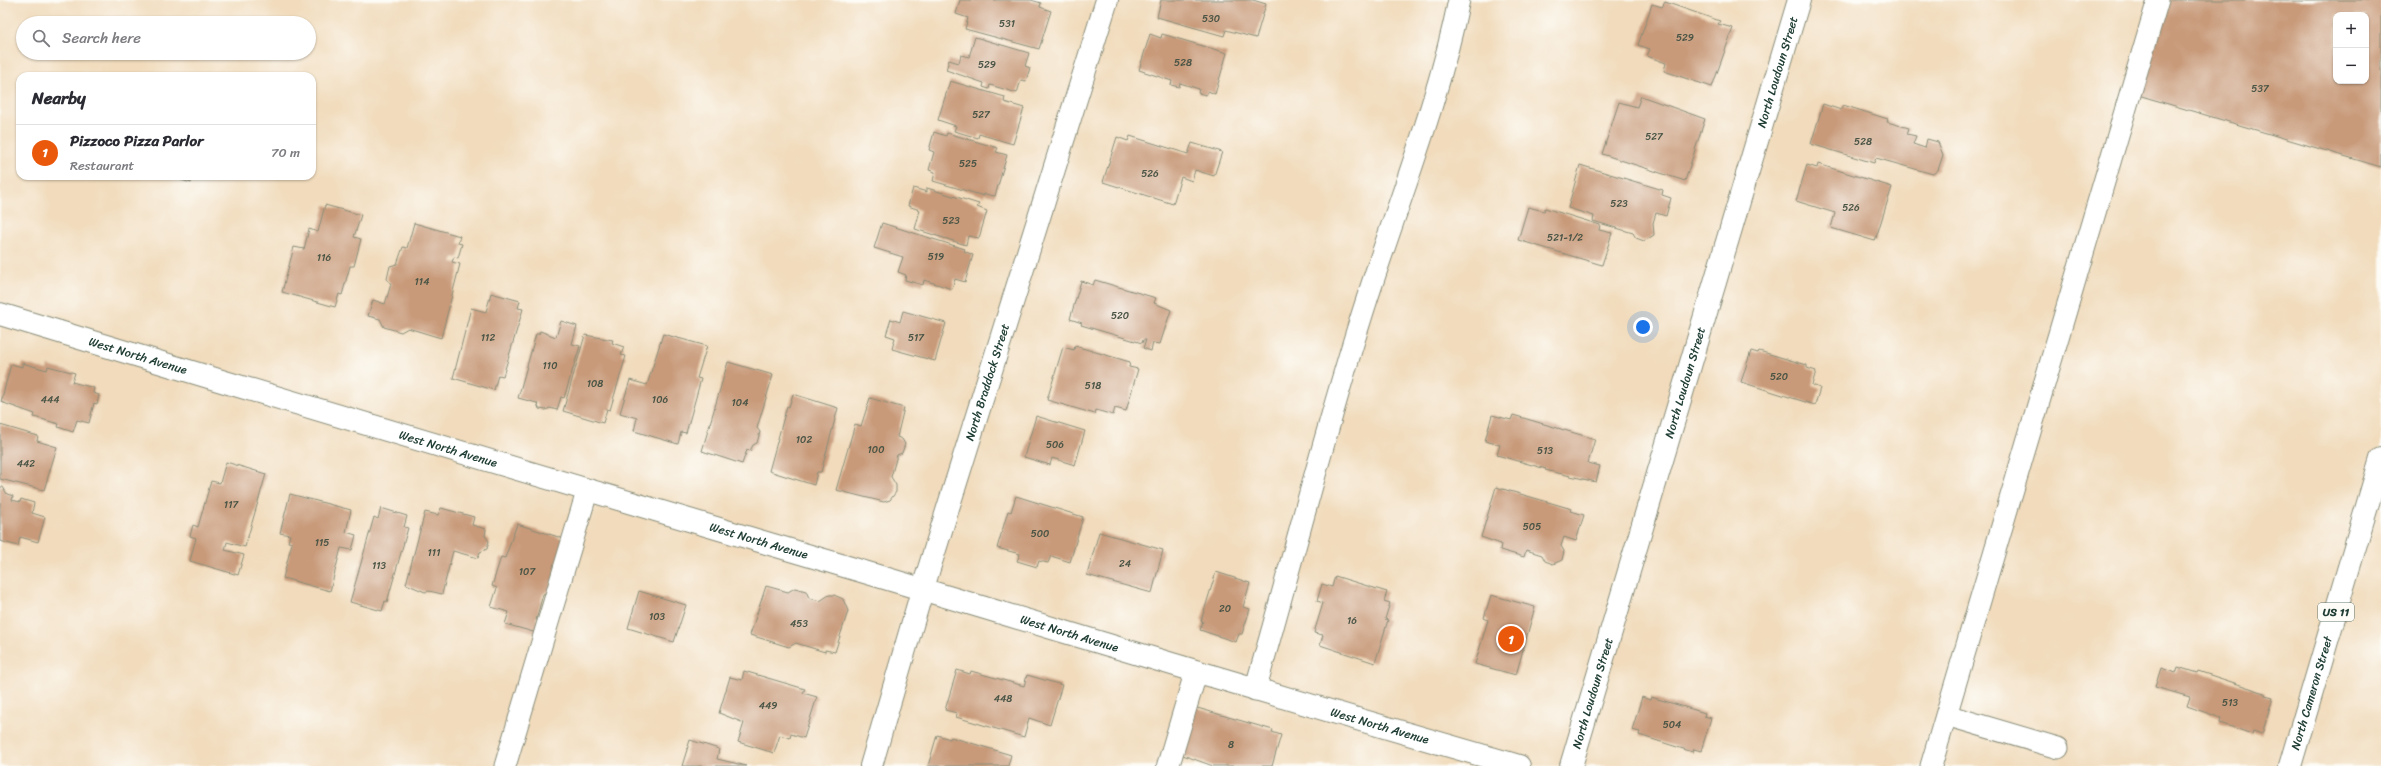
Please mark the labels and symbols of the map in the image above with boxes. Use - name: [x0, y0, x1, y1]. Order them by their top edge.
- house number: 530: [1202, 10, 1220, 28]
- street label: North Loudoun Street: [1751, 14, 1805, 130]
- house number: 531: [999, 15, 1015, 33]
- house number: 529: [1676, 29, 1694, 47]
- house number: 528: [1174, 54, 1192, 72]
- house number: 529: [978, 56, 996, 74]
- house number: 537: [2251, 80, 2270, 98]
- house number: 527: [972, 106, 991, 124]
- house number: 527: [1645, 128, 1664, 146]
- house number: 528: [1854, 133, 1872, 151]
- house number: 525: [959, 155, 977, 173]
- house number: 526: [1141, 165, 1159, 183]
- house number: 523: [1610, 195, 1628, 213]
- house number: 526: [1842, 199, 1860, 217]
- house number: 523: [942, 212, 960, 230]
- house number: 521-1/2: [1547, 229, 1583, 247]
- house number: 519: [928, 248, 944, 266]
- house number: 116: [317, 249, 331, 267]
- house number: 114: [415, 273, 429, 291]
- house number: 520: [1111, 307, 1129, 325]
- your location: [1633, 317, 1653, 337]
- street label: North Braddock Street: [959, 321, 1016, 444]
- street label: North Loudoun Street: [1658, 324, 1712, 441]
- house number: 112: [481, 329, 495, 347]
- house number: 517: [908, 329, 925, 347]
- street label: West North Avenue: [86, 330, 190, 381]
- house number: 110: [543, 357, 557, 375]
- house number: 520: [1770, 368, 1788, 386]
- house number: 108: [587, 375, 603, 393]
- house number: 518: [1085, 377, 1101, 395]
- house number: 444: [41, 391, 59, 409]
- house number: 106: [652, 391, 668, 409]
- house number: 104: [732, 394, 748, 412]
- street label: West North Avenue: [396, 424, 500, 474]
- house number: 102: [796, 431, 812, 449]
- house number: 506: [1046, 436, 1064, 454]
- house number: 100: [868, 441, 884, 459]
- house number: 513: [1537, 442, 1553, 460]
- house number: 442: [17, 455, 35, 473]
- house number: 117: [224, 496, 239, 514]
- street label: West North Avenue: [707, 516, 811, 566]
- house number: 505: [1523, 518, 1541, 536]
- house number: 500: [1031, 525, 1049, 543]
- house number: 115: [315, 534, 329, 552]
- house number: 111: [428, 544, 440, 562]
- house number: 24: [1119, 555, 1131, 573]
- house number: 113: [372, 557, 387, 575]
- house number: 107: [519, 563, 536, 581]
- house number: 20: [1219, 600, 1231, 618]
- road number: US 11: [2318, 603, 2354, 621]
- house number: 103: [649, 608, 666, 626]
- street label: West North Avenue: [1017, 608, 1121, 659]
- house number: 16: [1347, 612, 1357, 630]
- house number: 453: [790, 615, 808, 633]
- pin: 1: [1498, 624, 1524, 654]
- street label: North Cameron Street: [2284, 632, 2339, 753]
- street label: North Loudoun Street: [1566, 635, 1620, 751]
- house number: 448: [994, 690, 1012, 708]
- house number: 513: [2222, 694, 2238, 712]
- house number: 449: [759, 697, 777, 715]
- street label: West North Avenue: [1328, 701, 1432, 751]
- house number: 504: [1663, 716, 1681, 734]
- house number: 8: [1228, 736, 1234, 754]

